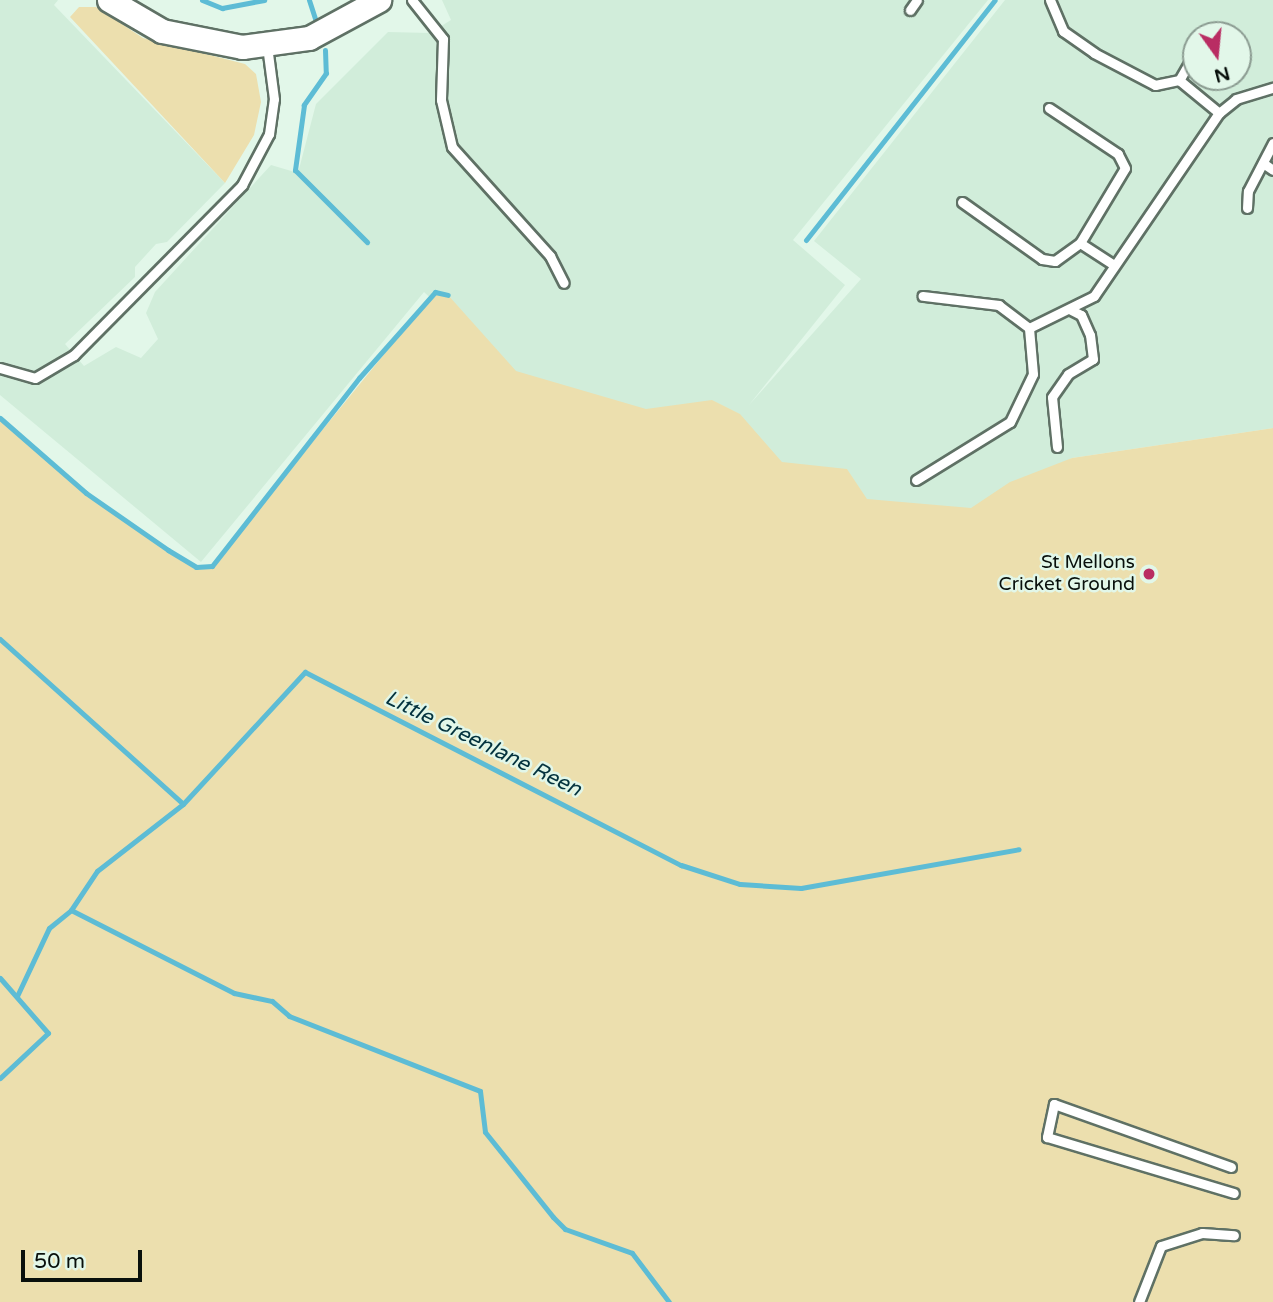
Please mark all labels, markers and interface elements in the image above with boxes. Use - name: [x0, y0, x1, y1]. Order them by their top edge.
- north arrow: [1182, 21, 1252, 91]
- text: N: [1212, 62, 1232, 87]
- place label: St Mellons Cricket Ground: [999, 552, 1135, 596]
- marker: St Mellons Cricket Ground: [1141, 566, 1157, 582]
- water label: Little Greenlane Reen: [381, 686, 585, 802]
- scale bar: [24, 1236, 145, 1280]
- text: 50 m: [34, 1249, 85, 1274]

